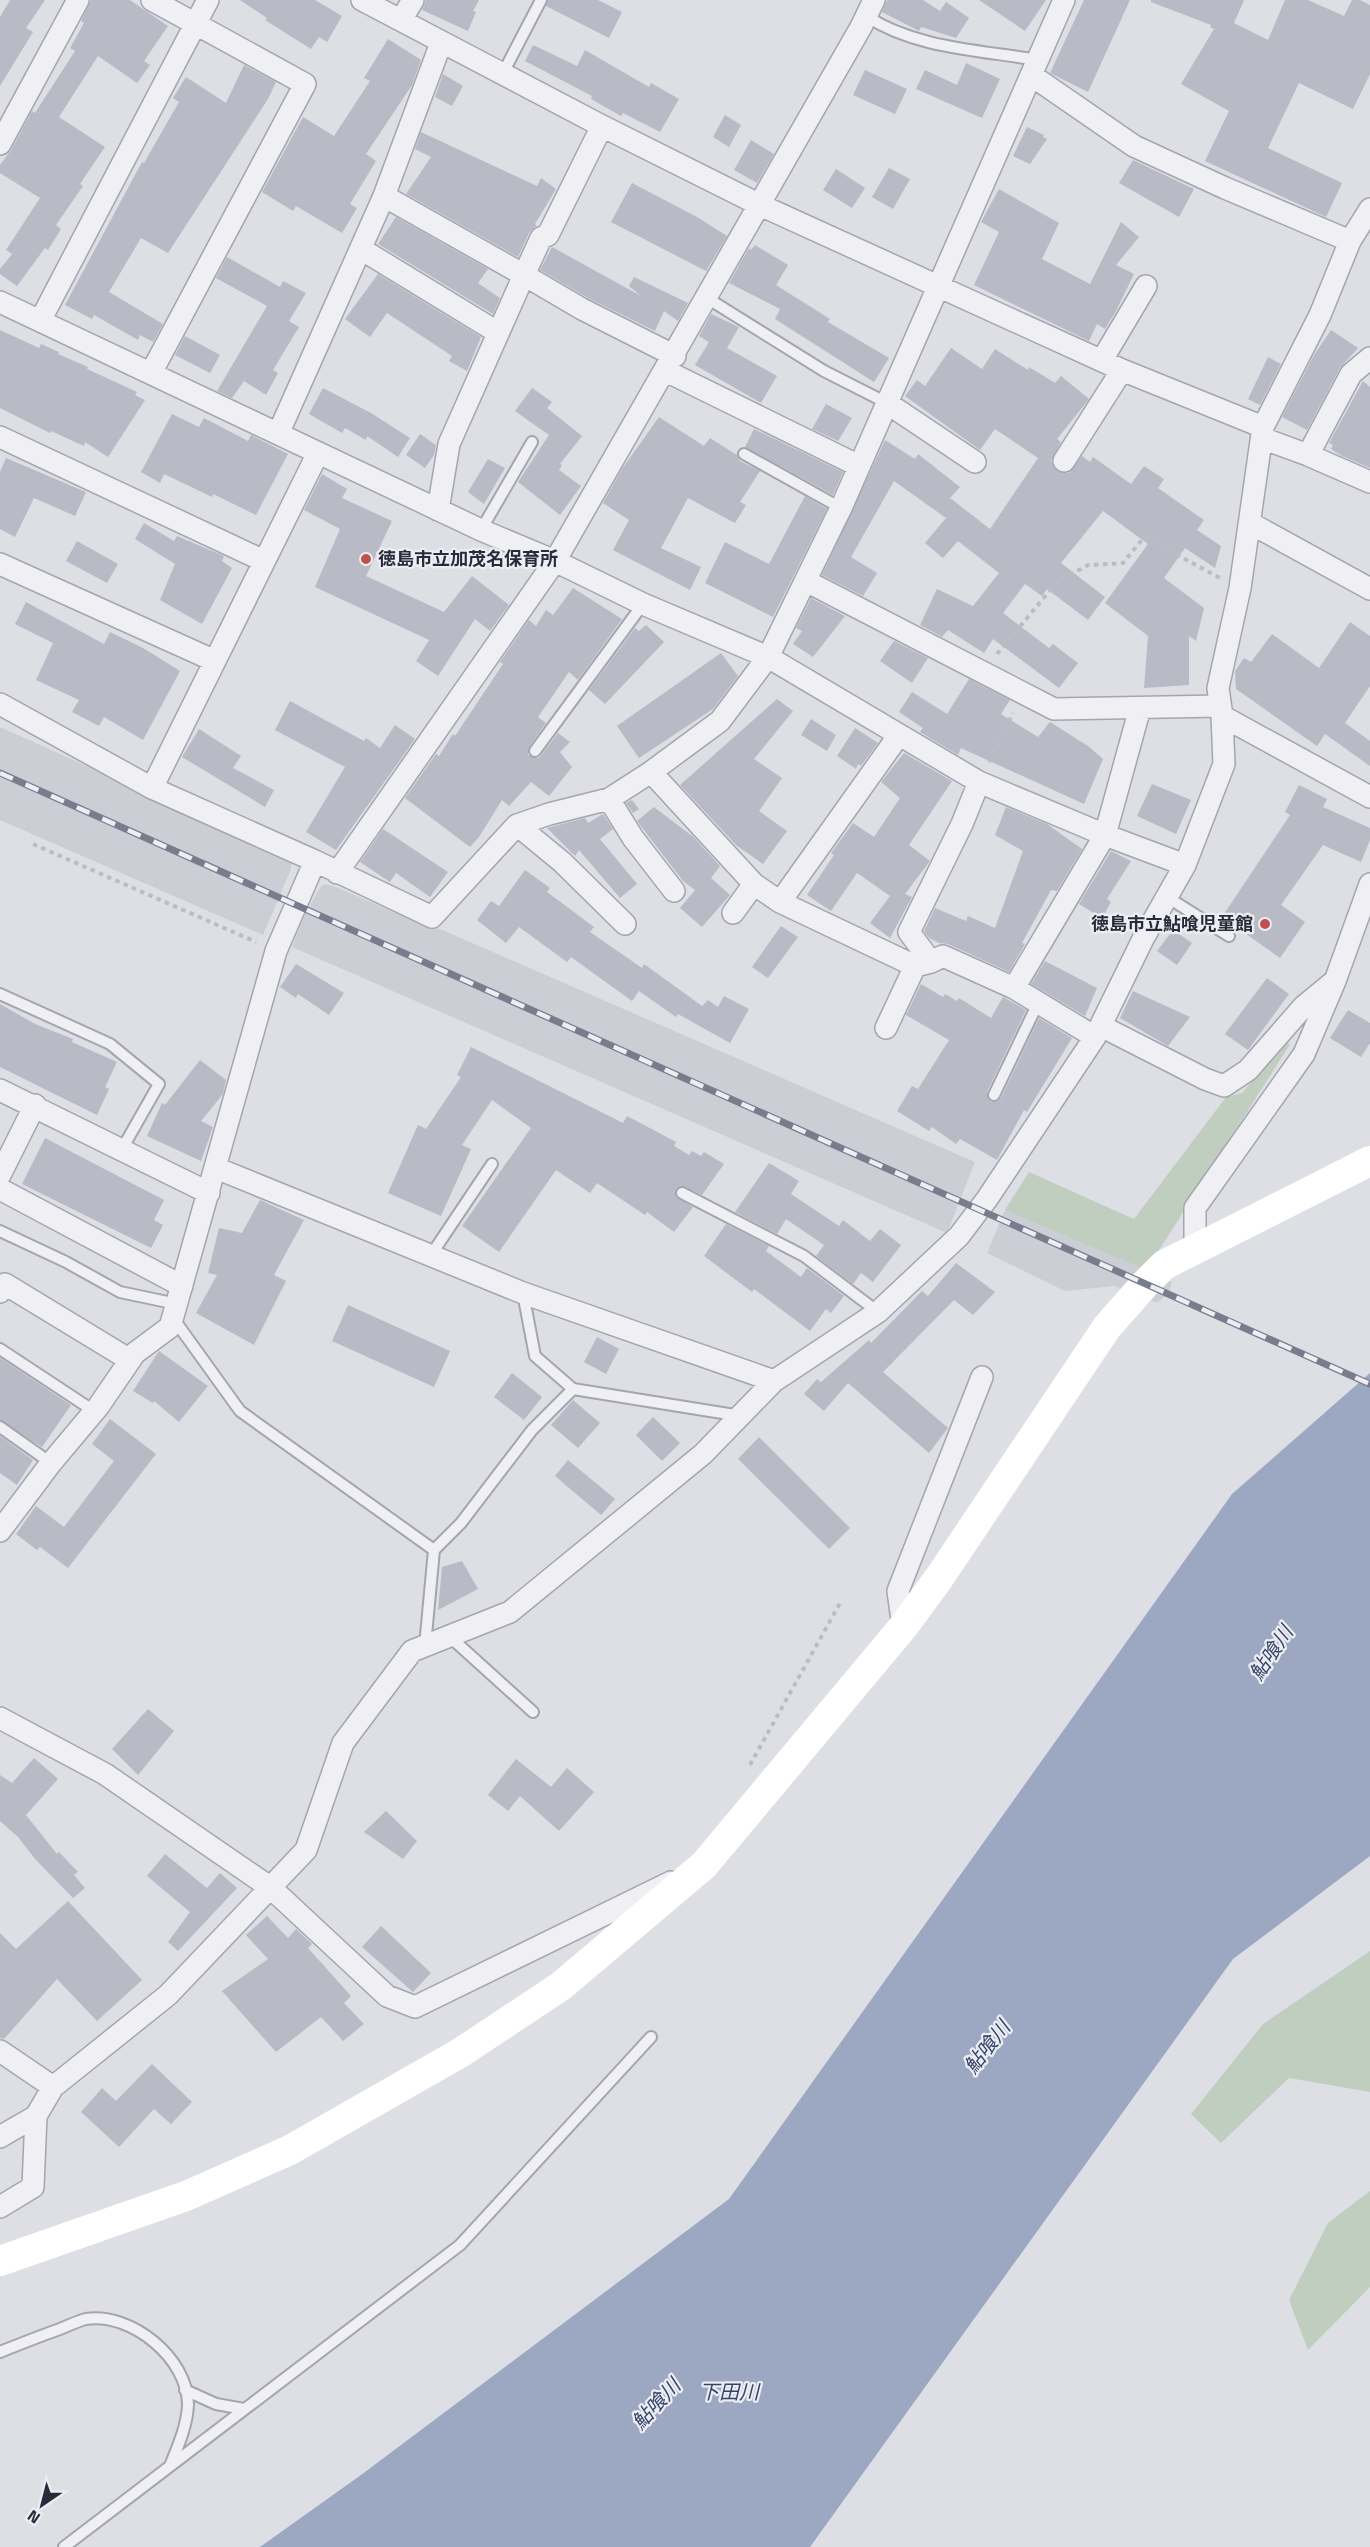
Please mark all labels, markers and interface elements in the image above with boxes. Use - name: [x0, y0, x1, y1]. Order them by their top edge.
- place label: 徳島市立加茂名保育所: [378, 545, 558, 572]
- marker: 徳島市立加茂名保育所: [359, 552, 373, 566]
- place label: 徳島市立鮎喰児童館: [1091, 910, 1253, 937]
- marker: 徳島市立鮎喰児童館: [1258, 917, 1272, 931]
- water label: 鮎喰川: [1241, 1618, 1301, 1686]
- water label: 鮎喰川: [956, 2012, 1019, 2080]
- water label: 鮎喰川: [624, 2370, 689, 2436]
- water label: 下田川: [699, 2376, 761, 2407]
- north arrow: [12, 2475, 72, 2535]
- text: N: [22, 2504, 45, 2530]

